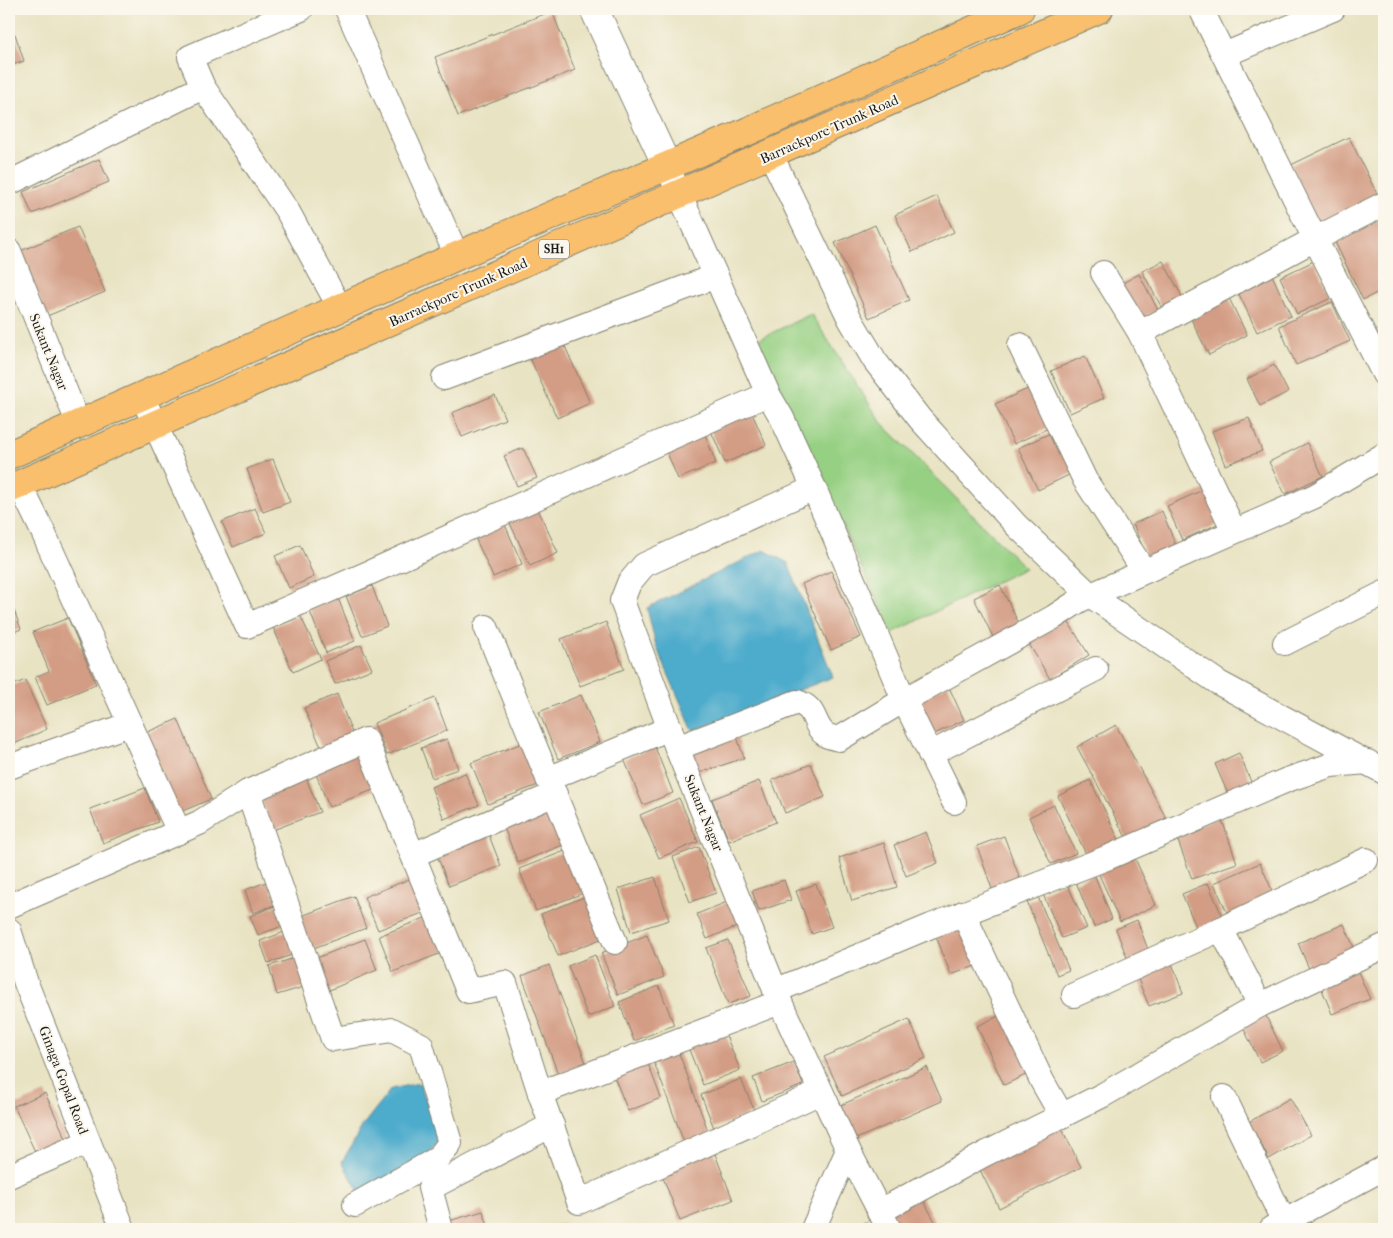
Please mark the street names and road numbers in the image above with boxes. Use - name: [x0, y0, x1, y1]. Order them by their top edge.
- street label: Barrackpore Trunk Road: [757, 91, 901, 168]
- road number: SH1: [539, 240, 569, 258]
- street label: Barrackpore Trunk Road: [386, 254, 530, 331]
- street label: Sukant Nagar: [25, 311, 72, 393]
- street label: Sukant Nagar: [680, 772, 727, 854]
- street label: Ginaga Gopal Road: [35, 1024, 92, 1137]

